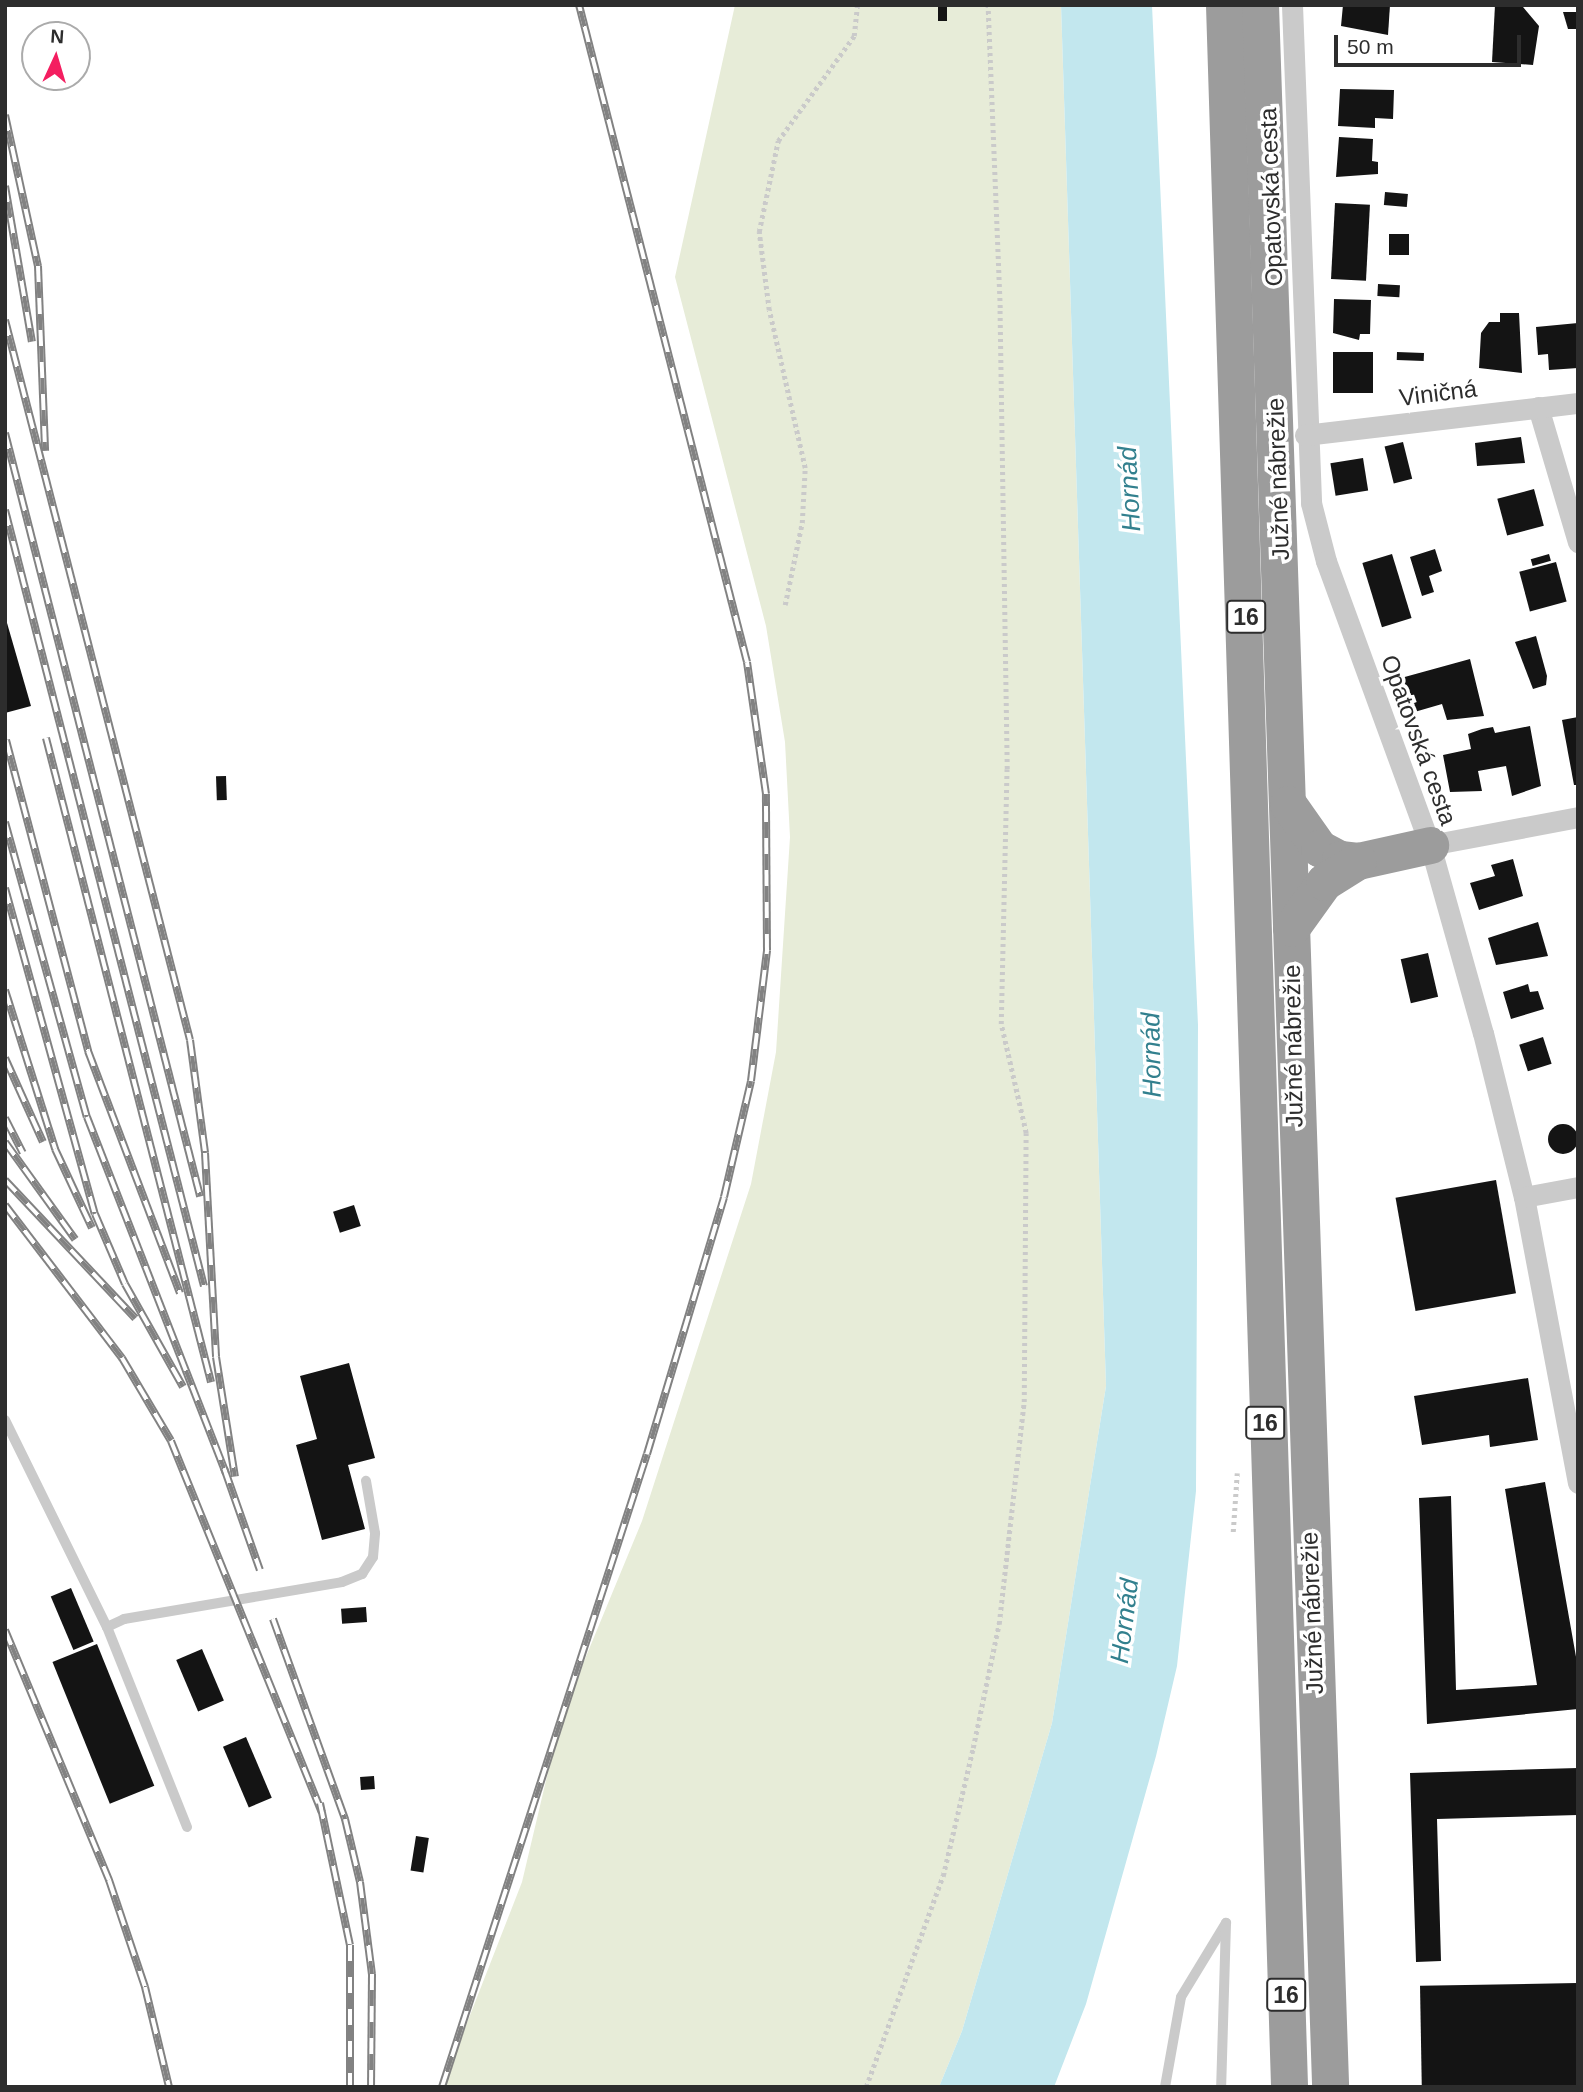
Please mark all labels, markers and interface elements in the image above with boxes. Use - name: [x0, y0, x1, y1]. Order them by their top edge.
- north arrow: [21, 21, 91, 91]
- scale bar: [1338, 21, 1525, 65]
- text: N: [50, 26, 65, 48]
- text: 50 m: [1347, 35, 1394, 58]
- street label: Opatovská cesta: [1253, 107, 1289, 287]
- street label: Viničná: [1397, 374, 1479, 412]
- street label: Južné nábrežie: [1261, 397, 1295, 561]
- water label: Hornád: [1112, 446, 1148, 532]
- road number: 16: [1225, 597, 1267, 636]
- street label: Opatovská cesta: [1375, 651, 1463, 829]
- street label: Južné nábrežie: [1277, 964, 1309, 1128]
- water label: Hornád: [1136, 1012, 1168, 1098]
- road number: 16: [1244, 1404, 1286, 1442]
- street label: Južné nábrežie: [1295, 1531, 1329, 1695]
- water label: Hornád: [1104, 1577, 1146, 1665]
- road number: 16: [1265, 1976, 1307, 2014]

